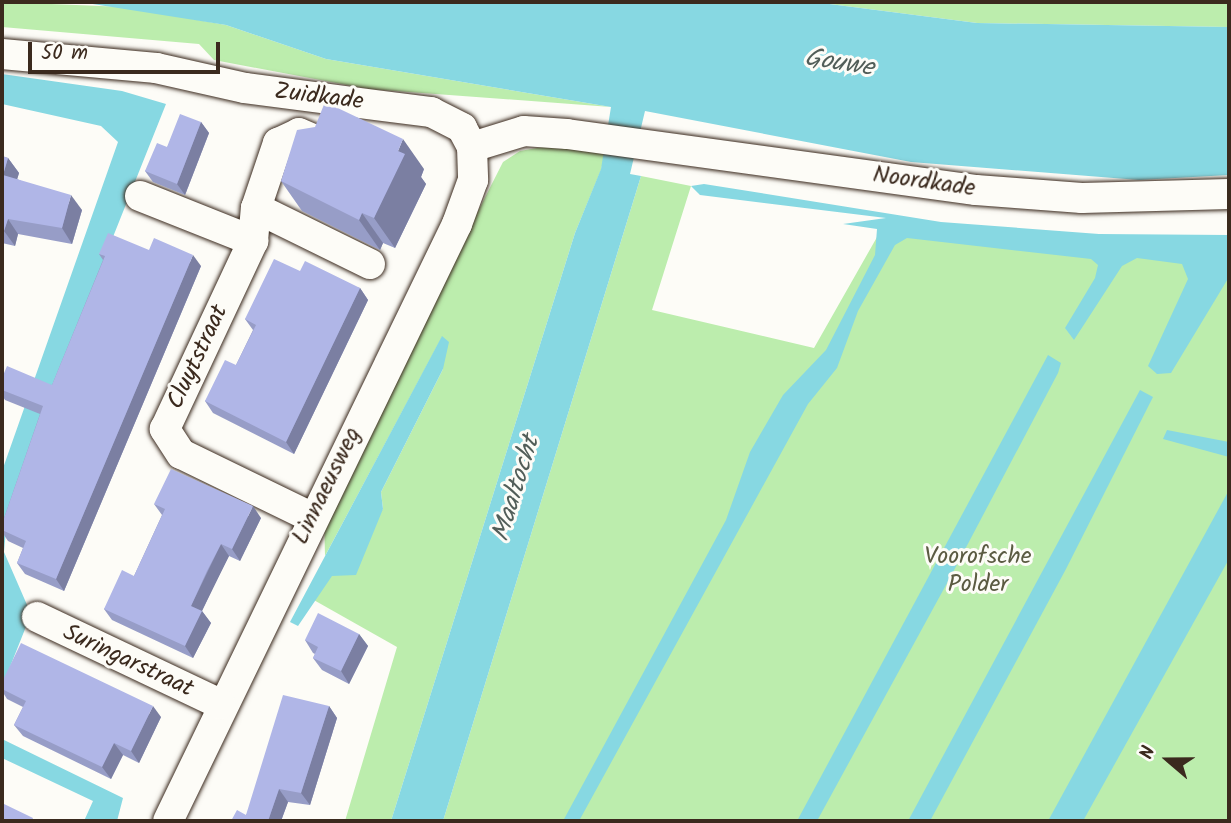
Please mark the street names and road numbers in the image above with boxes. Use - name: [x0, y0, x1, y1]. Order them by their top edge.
- street label: Zuidkade: [273, 77, 365, 117]
- street label: Noordkade: [871, 161, 977, 203]
- street label: Cluytstraat: [161, 300, 235, 414]
- street label: Linnaeusweg: [286, 423, 368, 549]
- street label: Suringarstraat: [58, 618, 198, 704]

